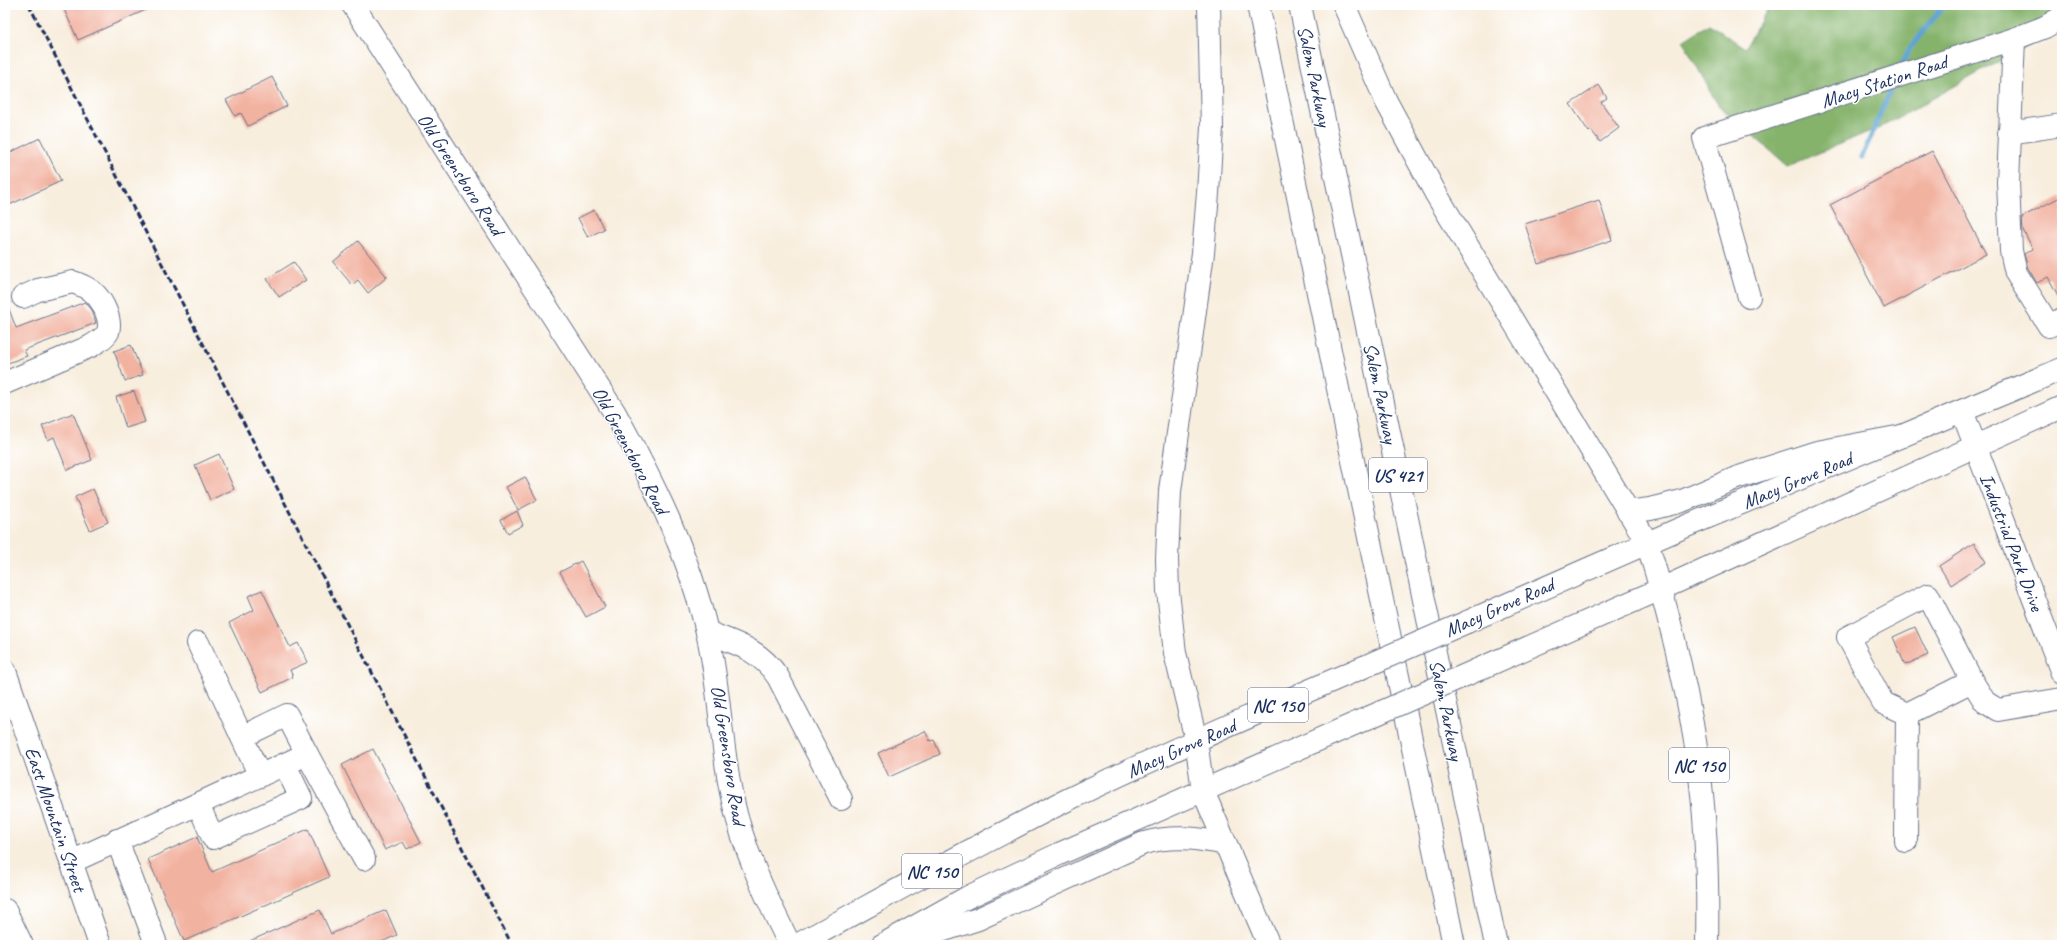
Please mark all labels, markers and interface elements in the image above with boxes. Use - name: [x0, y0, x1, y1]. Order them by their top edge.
- street label: Salem Parkway: [1292, 23, 1338, 131]
- street label: Macy Station Road: [1818, 48, 1953, 114]
- street label: Old Greensboro Road: [412, 108, 511, 243]
- street label: Salem Parkway: [1358, 340, 1404, 448]
- street label: Old Greensboro Road: [586, 382, 676, 521]
- street label: Macy Grove Road: [1739, 445, 1859, 515]
- road number: US 421: [1369, 458, 1427, 492]
- street label: Industrial Park Drive: [1974, 470, 2050, 616]
- street label: Macy Grove Road: [1441, 571, 1560, 643]
- street label: Salem Parkway: [1424, 657, 1470, 765]
- street label: Old Greensboro Road: [705, 684, 752, 830]
- road number: NC 150: [1248, 688, 1308, 722]
- street label: Macy Grove Road: [1123, 712, 1242, 784]
- street label: East Mountain Street: [19, 743, 93, 897]
- road number: NC 150: [1669, 748, 1729, 782]
- road number: NC 150: [902, 854, 962, 888]

